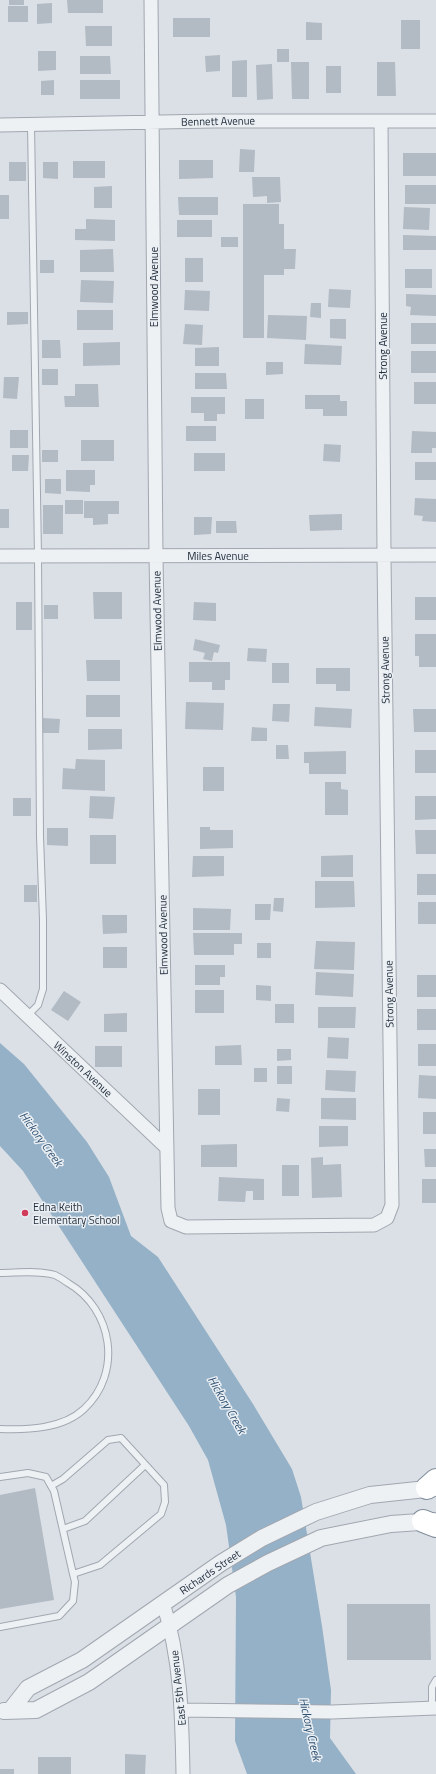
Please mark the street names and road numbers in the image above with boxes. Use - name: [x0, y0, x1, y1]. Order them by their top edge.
- street label: Bennett Avenue: [181, 112, 256, 130]
- street label: Elmwood Avenue: [146, 246, 162, 327]
- street label: Strong Avenue: [375, 312, 391, 380]
- street label: Miles Avenue: [187, 548, 249, 564]
- street label: Elmwood Avenue: [148, 570, 166, 651]
- street label: Strong Avenue: [376, 636, 394, 704]
- street label: Elmwood Avenue: [154, 894, 172, 975]
- street label: Strong Avenue: [380, 960, 398, 1028]
- street label: Winston Avenue: [50, 1037, 116, 1101]
- street label: Richards Street: [176, 1546, 244, 1598]
- street label: East 5th Avenue: [166, 1649, 190, 1727]

